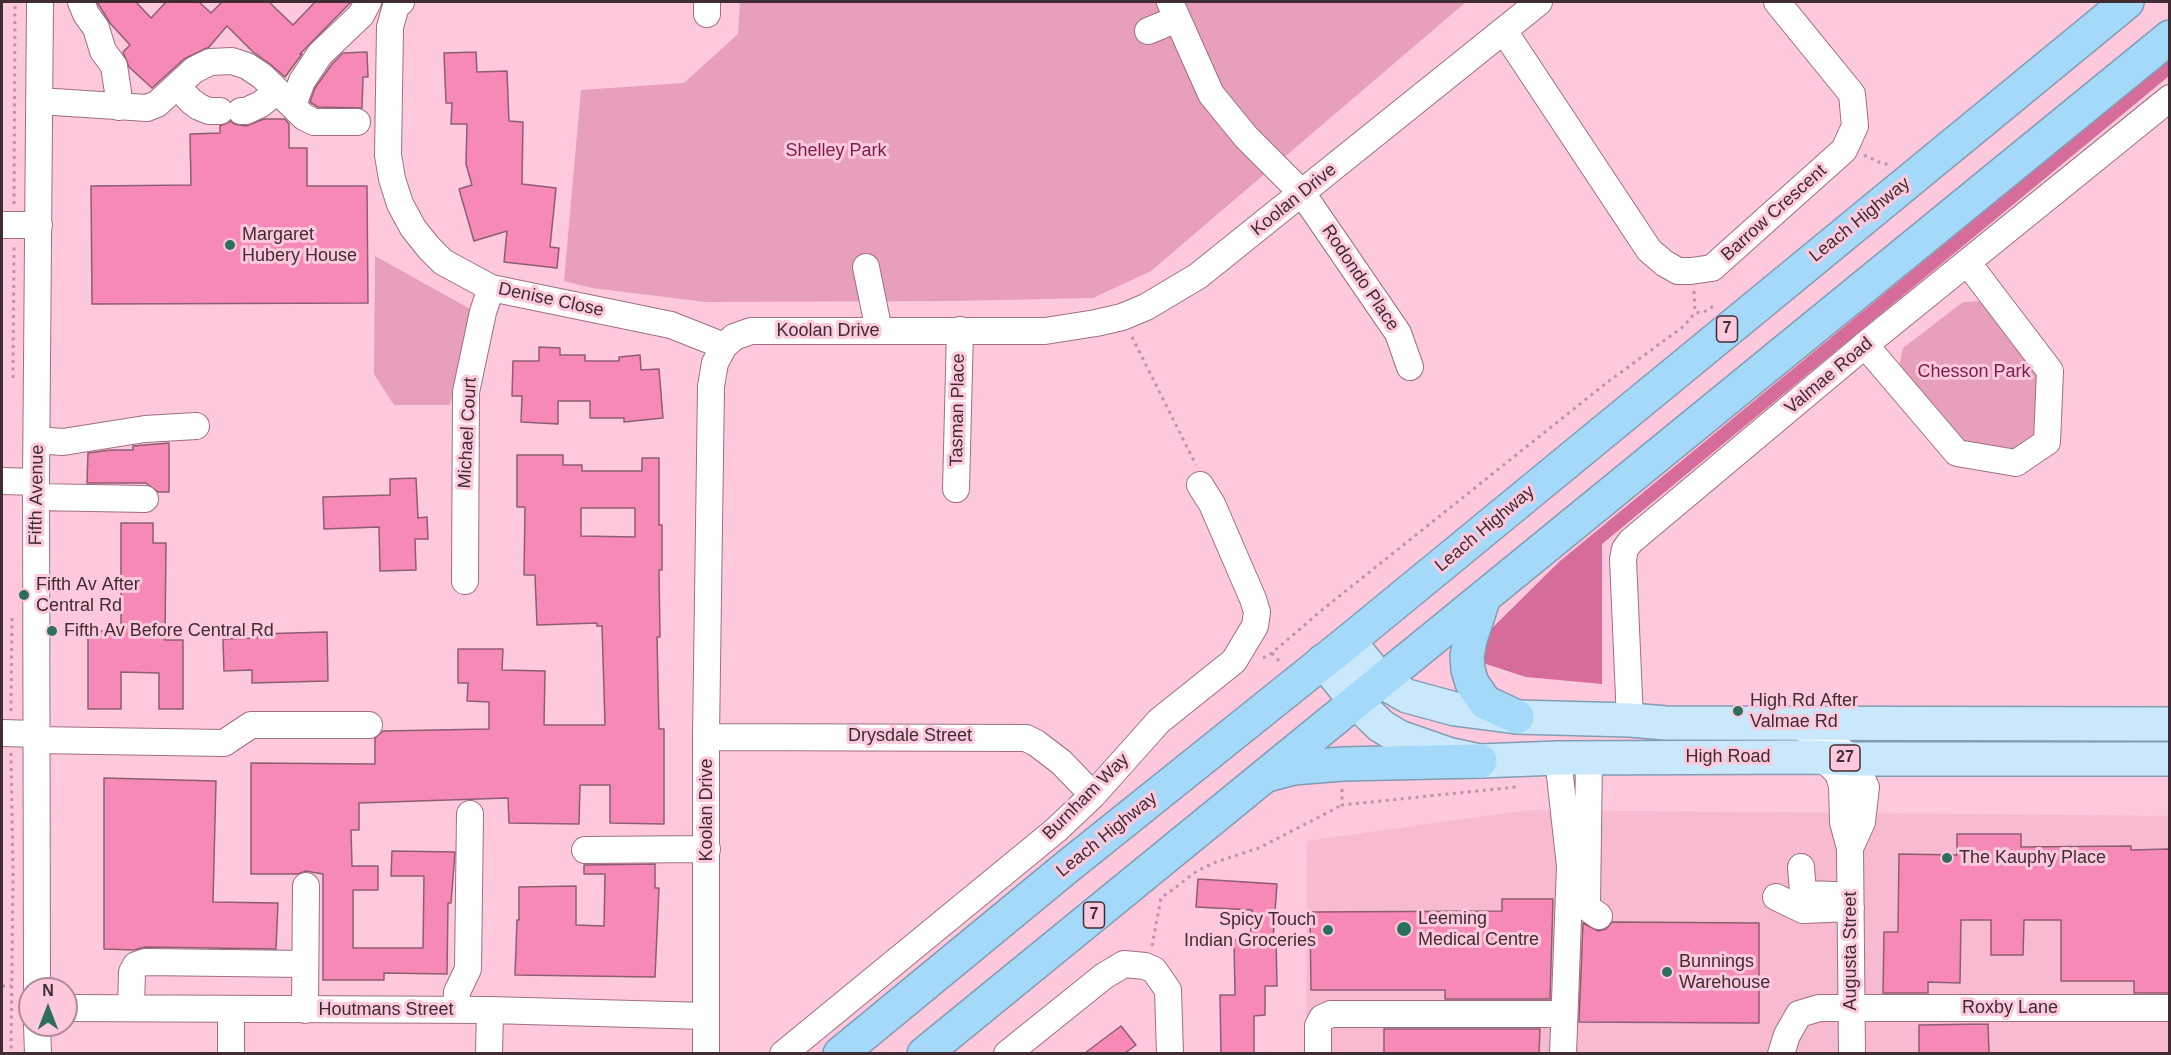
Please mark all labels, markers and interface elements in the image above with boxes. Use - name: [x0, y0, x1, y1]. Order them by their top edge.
- park label: Shelley Park: [785, 140, 887, 162]
- street label: Koolan Drive: [1247, 159, 1341, 241]
- street label: Barrow Crescent: [1717, 160, 1831, 266]
- street label: Leach Highway: [1805, 173, 1915, 267]
- street label: Rodondo Place: [1317, 221, 1403, 335]
- place label: Margaret Hubery House: [242, 224, 357, 266]
- marker: Margaret Hubery House: [223, 238, 237, 252]
- street label: Denise Close: [496, 278, 606, 322]
- road number: 7: [1716, 316, 1738, 342]
- street label: Koolan Drive: [776, 320, 880, 342]
- street label: Valmae Road: [1781, 333, 1877, 419]
- street label: Tasman Place: [946, 353, 970, 467]
- park label: Chesson Park: [1917, 361, 2031, 383]
- street label: Michael Court: [454, 377, 482, 489]
- street label: Fifth Avenue: [25, 444, 49, 546]
- street label: Leach Highway: [1431, 481, 1539, 577]
- place label: Fifth Av After Central Rd: [36, 574, 140, 616]
- marker: Fifth Av After Central Rd: [17, 588, 31, 602]
- place label: Fifth Av Before Central Rd: [64, 620, 274, 642]
- marker: Fifth Av Before Central Rd: [45, 624, 59, 638]
- place label: High Rd After Valmae Rd: [1750, 690, 1858, 732]
- marker: High Rd After Valmae Rd: [1731, 704, 1745, 718]
- street label: Drysdale Street: [848, 725, 972, 747]
- road number: 27: [1830, 745, 1860, 771]
- street label: High Road: [1685, 746, 1771, 768]
- street label: Burnham Way: [1038, 749, 1134, 845]
- street label: Koolan Drive: [696, 758, 718, 862]
- street label: Leach Highway: [1052, 788, 1162, 882]
- place label: The Kauphy Place: [1959, 847, 2106, 869]
- marker: The Kauphy Place: [1940, 851, 1954, 865]
- street label: Augusta Street: [1840, 891, 1862, 1011]
- road number: 7: [1084, 902, 1104, 928]
- place label: Leeming Medical Centre: [1418, 908, 1539, 950]
- place label: Spicy Touch Indian Groceries: [1184, 909, 1316, 952]
- marker: Leeming Medical Centre: [1395, 920, 1413, 938]
- marker: Spicy Touch Indian Groceries: [1321, 923, 1335, 937]
- place label: Bunnings Warehouse: [1679, 951, 1770, 994]
- marker: Bunnings Warehouse: [1660, 965, 1674, 979]
- north arrow: [18, 977, 78, 1037]
- text: N: [42, 982, 54, 999]
- street label: Roxby Lane: [1962, 997, 2058, 1019]
- street label: Houtmans Street: [318, 999, 454, 1021]

